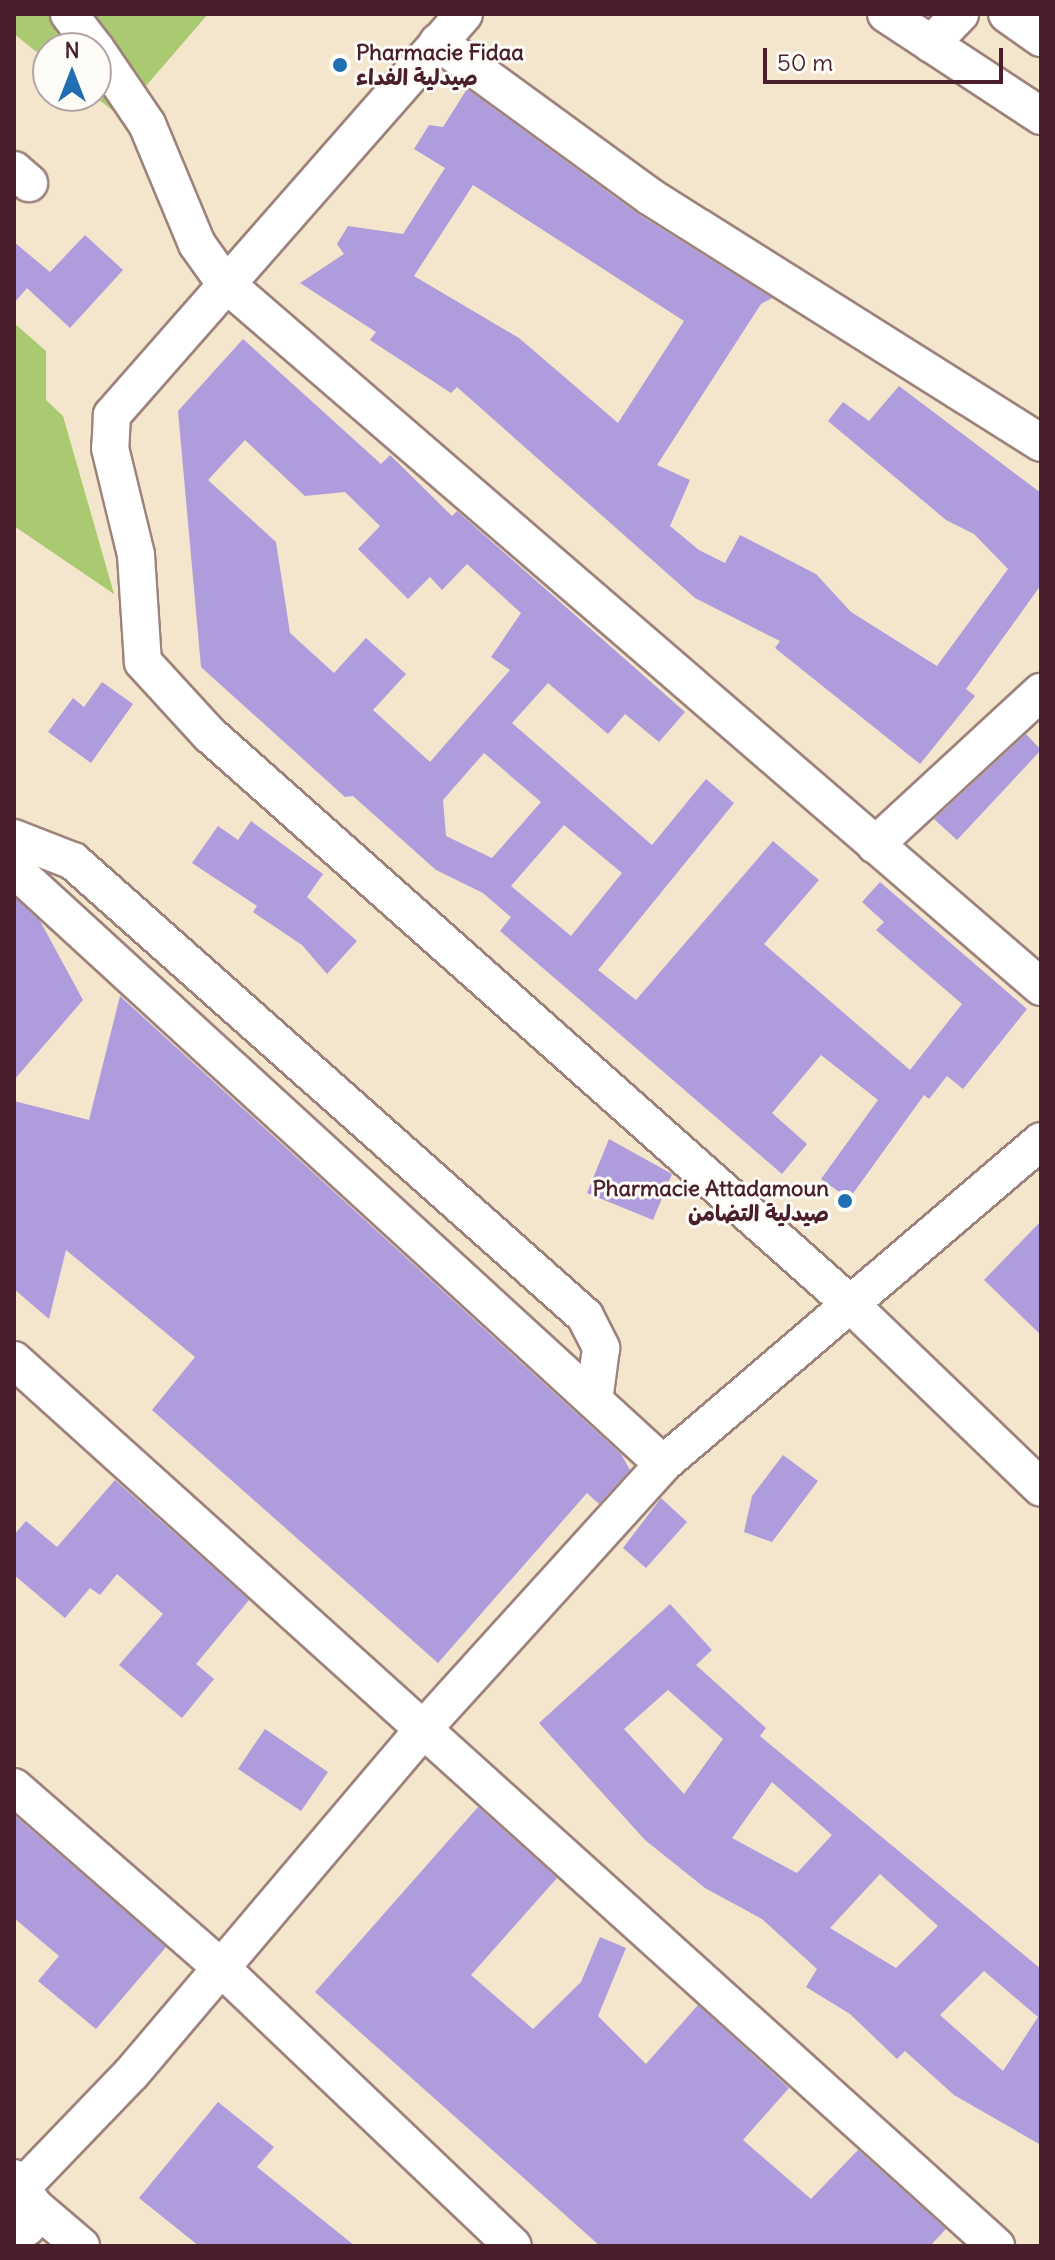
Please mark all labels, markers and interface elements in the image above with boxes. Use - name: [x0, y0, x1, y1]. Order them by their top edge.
- north arrow: [32, 32, 112, 112]
- scale bar: [767, 32, 1007, 82]
- text: N: [64, 36, 80, 64]
- place label: Pharmacie Fidaa صيدلية الفداء: [356, 39, 524, 90]
- text: 50 m: [777, 47, 833, 77]
- marker: Pharmacie Fidaa صيدلية الفداء: [331, 56, 349, 74]
- place label: Pharmacie Attadamoun صيدلية التضامن: [593, 1175, 829, 1226]
- marker: Pharmacie Attadamoun صيدلية التضامن: [836, 1192, 854, 1210]

